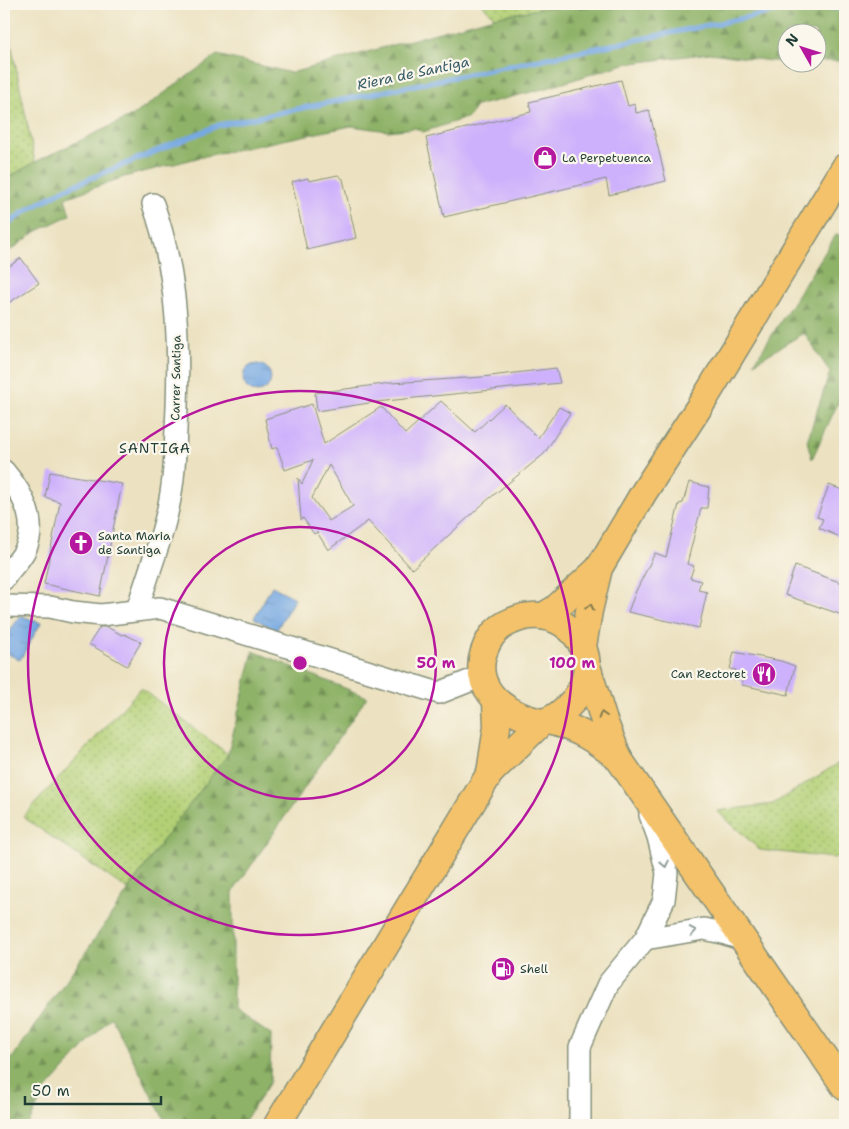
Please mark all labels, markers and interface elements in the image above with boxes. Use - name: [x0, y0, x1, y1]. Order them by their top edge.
- north arrow: [776, 22, 826, 72]
- text: N: [781, 30, 802, 50]
- water label: Riera de Santiga: [355, 52, 471, 94]
- shop icon: La Perpetuenca: [532, 145, 558, 171]
- place label: La Perpetuenca: [562, 150, 651, 166]
- street label: Carrer Santiga: [167, 335, 185, 421]
- district label: SANTIGA: [119, 439, 191, 457]
- place label: Santa Maria de Santiga: [98, 528, 171, 558]
- church icon: Santa Maria de Santiga: [68, 530, 94, 556]
- one-way arrow: [584, 602, 595, 611]
- text: 50 m: [417, 653, 456, 673]
- text: 100 m: [549, 653, 595, 673]
- centre of rings: [291, 654, 309, 672]
- restaurant icon: Can Rectoret: [751, 661, 777, 687]
- place label: Can Rectoret: [671, 666, 746, 682]
- one-way arrow: [598, 711, 608, 719]
- one-way arrow: [659, 859, 670, 868]
- one-way arrow: [689, 926, 697, 936]
- fuel station icon: Shell: [490, 956, 516, 982]
- place label: Shell: [520, 961, 548, 977]
- scale bar: [25, 1074, 161, 1106]
- text: 50 m: [32, 1081, 70, 1101]

